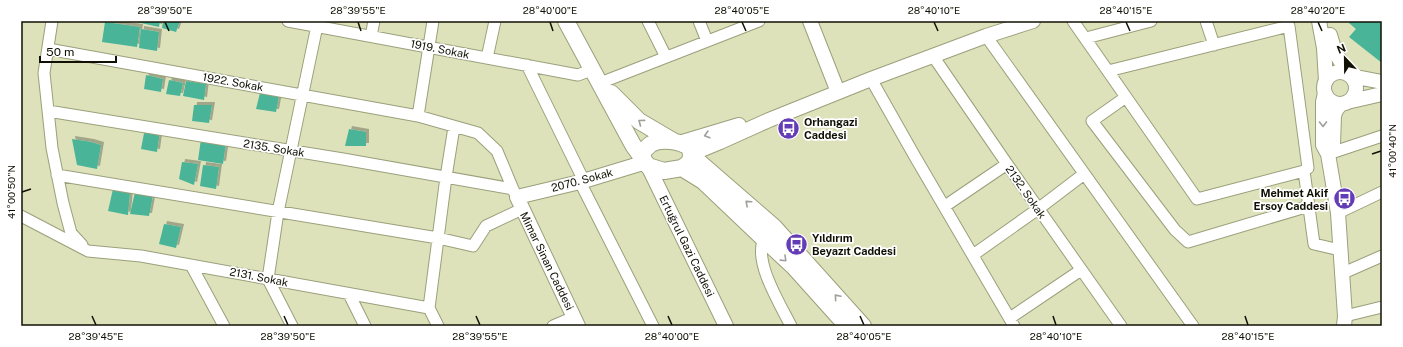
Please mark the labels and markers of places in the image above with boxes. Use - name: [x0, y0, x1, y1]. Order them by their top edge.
- bus stop icon: Orhangazi Caddesi: [776, 115, 802, 141]
- place label: Orhangazi Caddesi: [804, 116, 857, 141]
- bus stop icon: Mehmet Akif Ersoy Caddesi: [1331, 186, 1357, 212]
- place label: Mehmet Akif Ersoy Caddesi: [1254, 187, 1329, 212]
- bus stop icon: Yıldırım Beyazıt Caddesi: [784, 231, 810, 257]
- place label: Yıldırım Beyazıt Caddesi: [812, 232, 896, 257]

